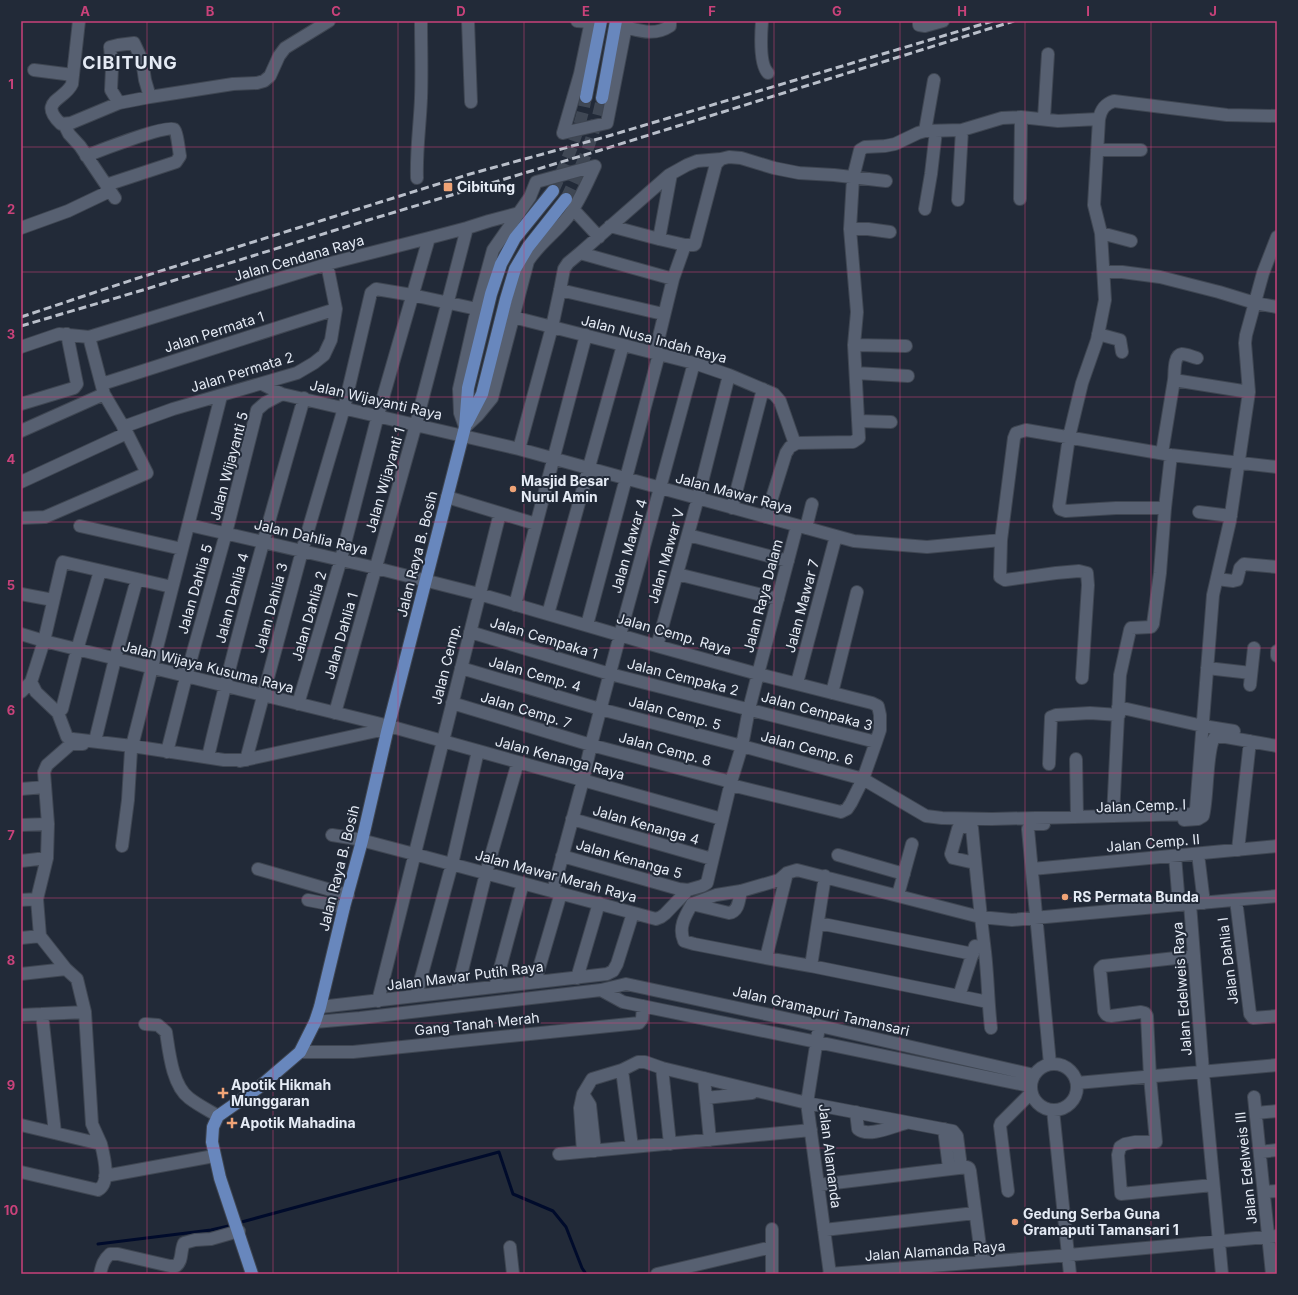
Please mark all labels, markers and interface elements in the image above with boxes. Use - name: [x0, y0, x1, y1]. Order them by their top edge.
- text: A: [80, 3, 90, 19]
- text: B: [206, 3, 215, 19]
- text: C: [331, 3, 341, 19]
- text: D: [456, 3, 466, 19]
- text: E: [582, 3, 590, 19]
- text: F: [708, 3, 716, 19]
- text: G: [832, 3, 842, 19]
- text: H: [957, 3, 967, 19]
- text: I: [1086, 3, 1090, 19]
- text: J: [1209, 3, 1217, 19]
- district label: CIBITUNG: [82, 52, 178, 73]
- text: 1: [8, 76, 14, 92]
- place label: Cibitung: [457, 178, 515, 195]
- marker: Cibitung: [442, 181, 454, 193]
- text: 2: [7, 201, 15, 217]
- street label: Jalan Cendana Raya: [232, 231, 366, 284]
- street label: Jalan Permata 1: [162, 307, 266, 356]
- street label: Jalan Nusa Indah Raya: [579, 311, 729, 366]
- text: 3: [7, 326, 15, 342]
- street label: Jalan Permata 2: [188, 348, 295, 395]
- street label: Jalan Wijayanti Raya: [308, 376, 444, 423]
- street label: Jalan Wijayanti 5: [206, 410, 251, 522]
- street label: Jalan Wijayanti 1: [361, 425, 408, 535]
- text: 4: [7, 451, 16, 467]
- street label: Jalan Mawar Raya: [674, 469, 795, 516]
- place label: Masjid Besar Nurul Amin: [521, 472, 609, 505]
- marker: Masjid Besar Nurul Amin: [508, 484, 518, 494]
- street label: Jalan Raya B. Bosih: [393, 489, 440, 619]
- street label: Jalan Mawar 4: [607, 497, 650, 595]
- street label: Jalan Mawar V: [644, 506, 687, 605]
- street label: Jalan Dahlia Raya: [252, 515, 370, 558]
- street label: Jalan Raya Dalam: [739, 537, 786, 655]
- street label: Jalan Dahlia 5: [174, 542, 215, 636]
- street label: Jalan Dahlia 4: [211, 551, 252, 645]
- street label: Jalan Mawar 7: [781, 557, 822, 655]
- street label: Jalan Dahlia 3: [250, 561, 291, 655]
- street label: Jalan Dahlia 2: [288, 569, 329, 663]
- text: 5: [7, 577, 15, 593]
- street label: Jalan Dahlia 1: [320, 590, 361, 681]
- street label: Jalan Cemp. Raya: [615, 609, 734, 658]
- street label: Jalan Cempaka 1: [488, 613, 600, 662]
- street label: Jalan Cemp.: [427, 622, 464, 706]
- street label: Jalan Wijaya Kusuma Raya: [121, 637, 296, 696]
- street label: Jalan Cemp. 4: [487, 652, 583, 695]
- street label: Jalan Cempaka 2: [625, 654, 741, 699]
- street label: Jalan Cempaka 3: [760, 687, 875, 734]
- street label: Jalan Cemp. 7: [479, 688, 574, 731]
- street label: Jalan Cemp. 5: [627, 692, 723, 733]
- text: 6: [7, 702, 15, 718]
- street label: Jalan Cemp. 6: [759, 727, 855, 768]
- street label: Jalan Cemp. 8: [617, 728, 713, 769]
- street label: Jalan Kenanga Raya: [494, 732, 627, 783]
- street label: Jalan Cemp. I: [1096, 795, 1186, 816]
- street label: Jalan Kenanga 4: [591, 801, 701, 848]
- street label: Jalan Raya B. Bosih: [315, 803, 362, 933]
- text: 7: [7, 827, 15, 843]
- street label: Jalan Cemp. II: [1105, 830, 1201, 855]
- street label: Jalan Kenanga 5: [574, 835, 684, 882]
- street label: Jalan Mawar Merah Raya: [473, 846, 639, 905]
- place label: RS Permata Bunda: [1073, 888, 1199, 905]
- marker: RS Permata Bunda: [1060, 892, 1070, 902]
- street label: Jalan Dahlia I: [1214, 916, 1241, 1006]
- street label: Jalan Edelweis Raya: [1168, 922, 1195, 1057]
- text: 8: [7, 952, 15, 968]
- street label: Jalan Mawar Putih Raya: [385, 957, 544, 994]
- street label: Jalan Gramapuri Tamansari: [731, 982, 911, 1039]
- street label: Gang Tanah Merah: [414, 1008, 540, 1039]
- place label: Apotik Hikmah Munggaran: [231, 1076, 331, 1109]
- text: 9: [7, 1077, 15, 1093]
- marker: Apotik Hikmah Munggaran: [218, 1088, 228, 1098]
- street label: Jalan Alamanda: [816, 1103, 845, 1209]
- street label: Jalan Edelweis III: [1231, 1111, 1260, 1225]
- place label: Apotik Mahadina: [240, 1114, 356, 1131]
- marker: Apotik Mahadina: [227, 1118, 237, 1128]
- text: 10: [4, 1202, 18, 1218]
- place label: Gedung Serba Guna Gramaputi Tamansari 1: [1023, 1205, 1179, 1238]
- marker: Gedung Serba Guna Gramaputi Tamansari 1: [1010, 1217, 1020, 1227]
- street label: Jalan Alamanda Raya: [864, 1237, 1006, 1264]

